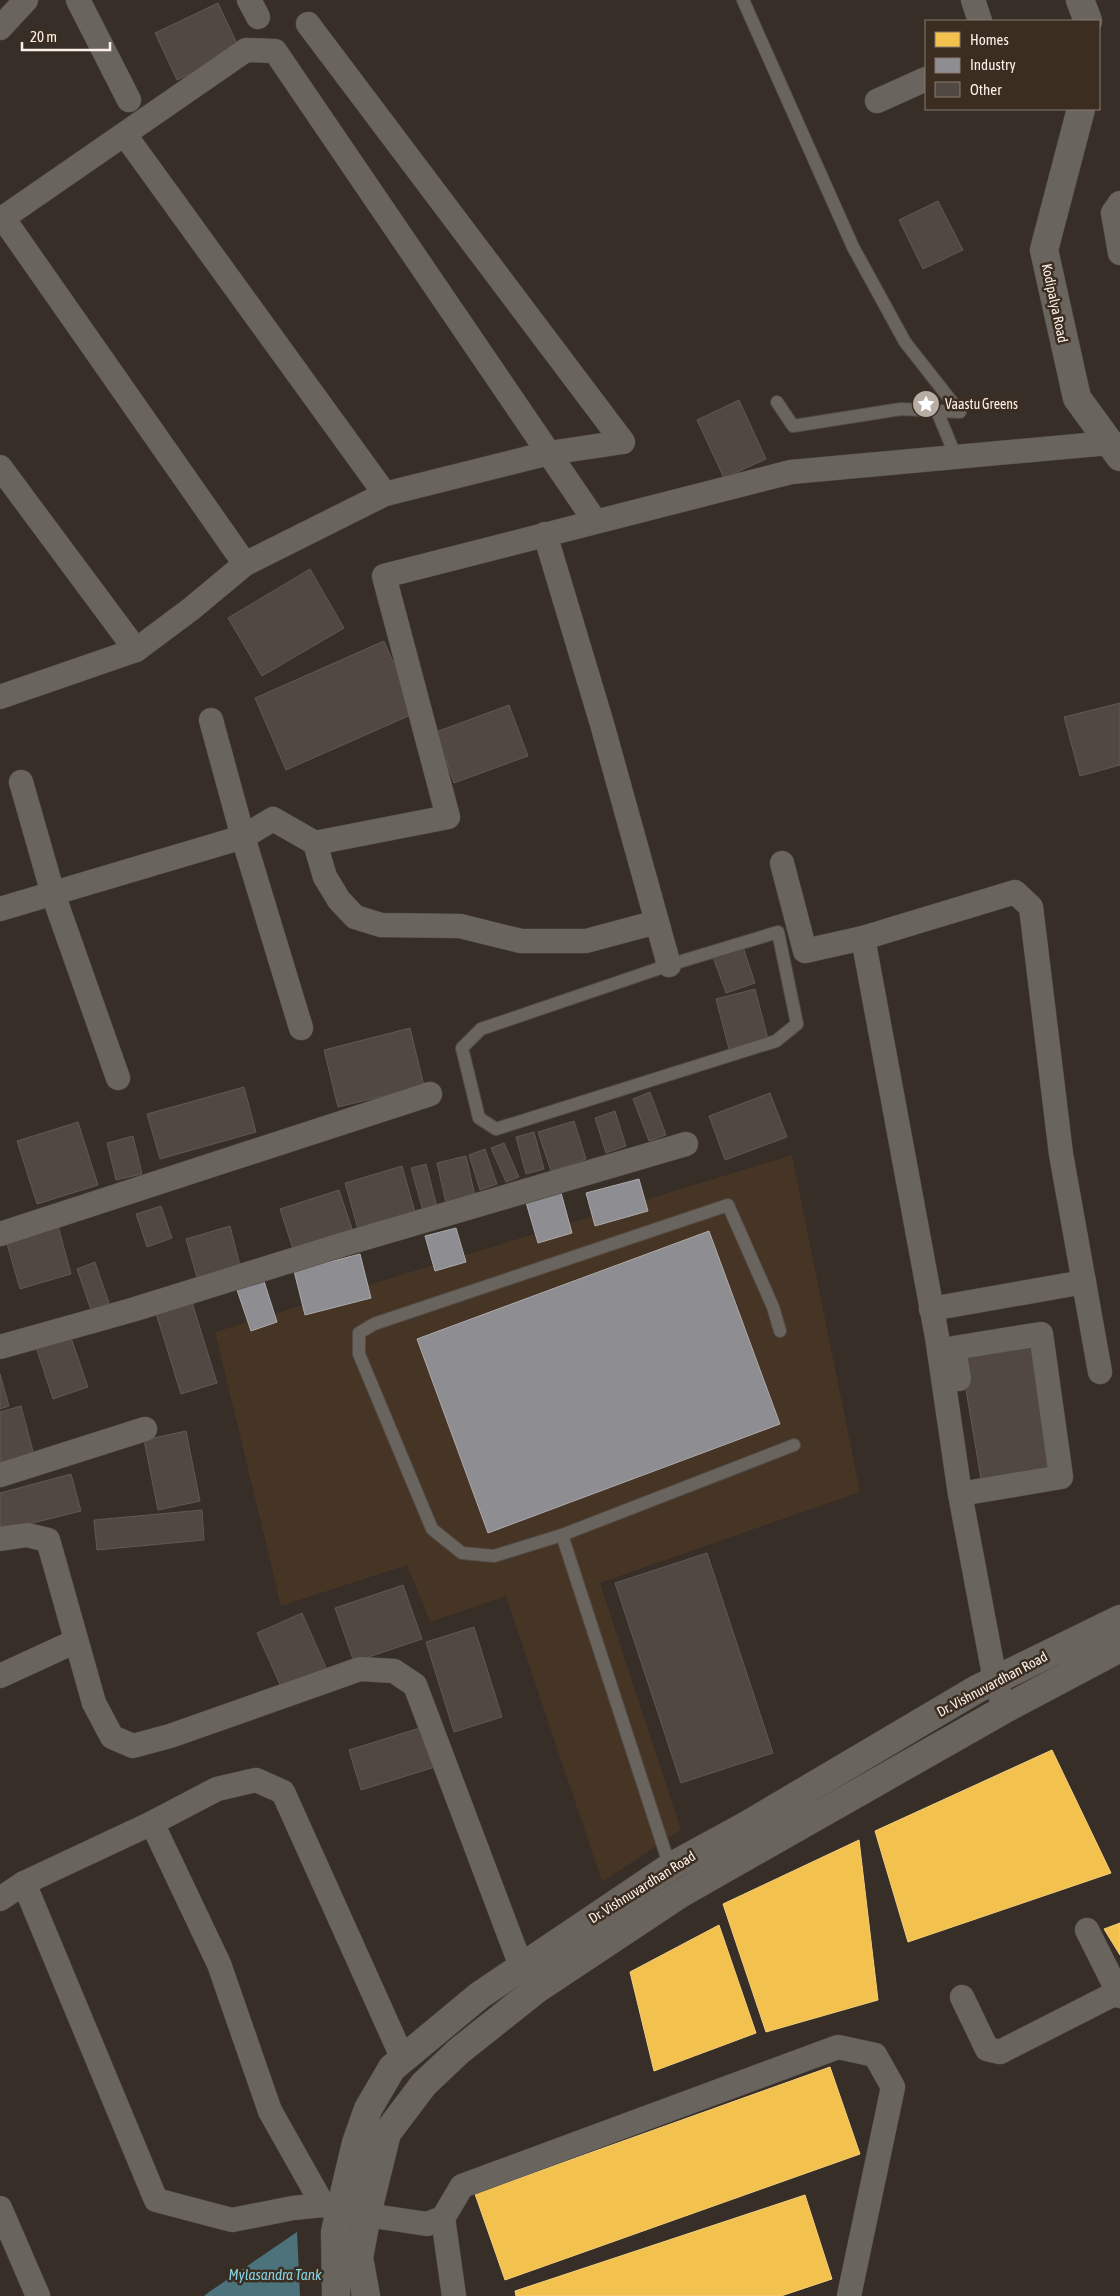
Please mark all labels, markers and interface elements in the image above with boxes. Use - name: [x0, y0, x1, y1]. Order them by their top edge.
- scale bar: [22, 20, 110, 52]
- legend: [925, 20, 1100, 110]
- text: 20 m: [30, 28, 57, 45]
- text: Homes: [970, 31, 1009, 48]
- text: Industry: [970, 56, 1016, 73]
- text: Other: [970, 81, 1002, 98]
- street label: Kodipalya Road: [1039, 262, 1071, 344]
- place icon: Vaastu Greens: [911, 389, 941, 419]
- place label: Vaastu Greens: [945, 396, 1018, 412]
- street label: Dr. Vishnuvardhan Road: [934, 1648, 1050, 1720]
- street label: Dr. Vishnuvardhan Road: [586, 1848, 698, 1926]
- water label: Mylasandra Tank: [228, 2266, 322, 2283]

